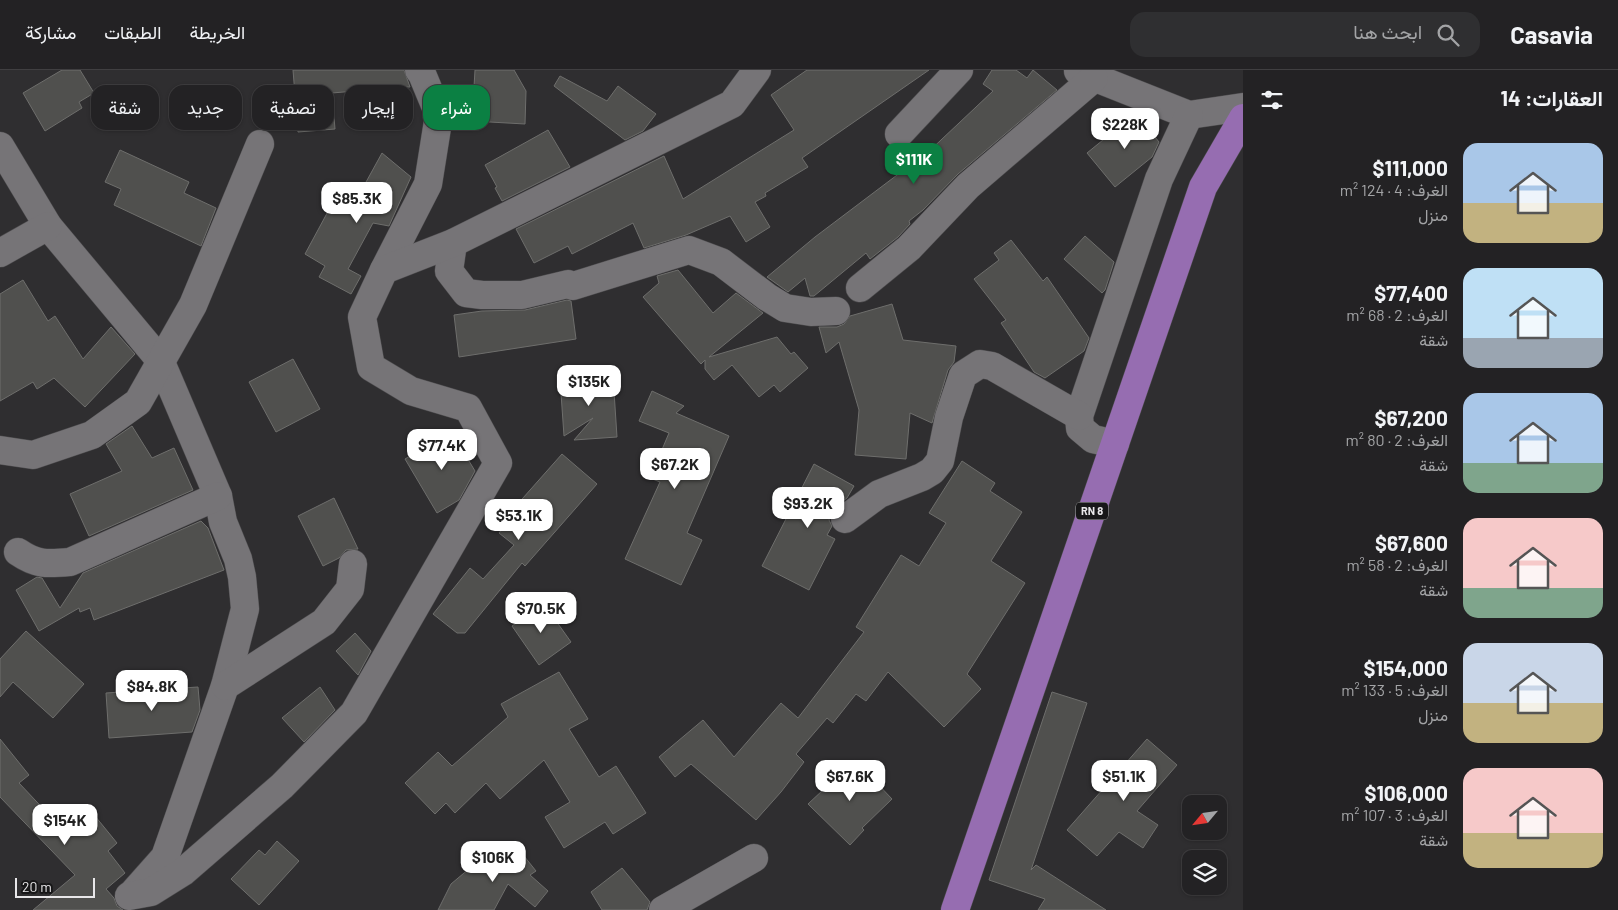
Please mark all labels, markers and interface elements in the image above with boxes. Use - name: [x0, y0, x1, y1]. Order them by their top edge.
- search box: [1130, 12, 1480, 57]
- text: ابحث هنا: [1353, 20, 1422, 43]
- text: Casavia: [1510, 20, 1593, 49]
- text: مشاركة: [25, 21, 76, 43]
- text: الطبقات: [104, 21, 161, 43]
- text: الخريطة: [189, 21, 245, 43]
- icon: search: [1434, 21, 1462, 49]
- chip: شقة: [91, 85, 159, 130]
- chip: جديد: [169, 85, 242, 130]
- chip: تصفية: [252, 85, 334, 130]
- chip: إيجار: [344, 85, 413, 130]
- chip: شراء: [423, 85, 490, 130]
- text: العقارات: 14: [1501, 85, 1603, 110]
- icon: filters: [1258, 86, 1286, 114]
- pin: $228K: [1090, 108, 1160, 150]
- text: $228K: [1102, 114, 1148, 133]
- pin: $111K: [879, 142, 949, 185]
- text: $111K: [896, 149, 932, 168]
- text: $111,000: [1372, 155, 1448, 180]
- icon: home: [1503, 163, 1563, 223]
- text: الغرف: 4 · 124 m²: [1340, 180, 1448, 199]
- pin: $85.3K: [316, 182, 398, 224]
- text: $85.3K: [332, 188, 382, 207]
- text: منزل: [1418, 205, 1448, 224]
- text: $77,400: [1374, 280, 1448, 305]
- icon: home: [1503, 288, 1563, 348]
- text: الغرف: 2 · 68 m²: [1346, 305, 1448, 324]
- text: شقة: [1419, 330, 1448, 349]
- pin: $135K: [554, 364, 624, 407]
- text: $135K: [568, 371, 610, 390]
- text: $67,200: [1374, 405, 1448, 430]
- icon: home: [1503, 413, 1563, 473]
- pin: $77.4K: [401, 428, 483, 471]
- text: الغرف: 2 · 80 m²: [1346, 430, 1448, 449]
- text: $77.4K: [418, 435, 466, 454]
- pin: $67.2K: [634, 448, 716, 490]
- text: $67.2K: [651, 454, 699, 473]
- text: شقة: [1419, 455, 1448, 474]
- pin: $93.2K: [767, 486, 849, 529]
- text: $93.2K: [783, 493, 833, 512]
- pin: $53.1K: [478, 498, 560, 541]
- road number: RN 8: [1076, 502, 1108, 520]
- text: $53.1K: [496, 505, 542, 524]
- text: $67,600: [1375, 530, 1448, 555]
- icon: home: [1503, 538, 1563, 598]
- text: الغرف: 2 · 58 m²: [1346, 555, 1448, 574]
- text: شقة: [1419, 580, 1448, 599]
- pin: $70.5K: [500, 592, 582, 634]
- text: $70.5K: [516, 598, 566, 617]
- text: $154,000: [1364, 655, 1448, 680]
- icon: home: [1503, 663, 1563, 723]
- pin: $84.8K: [111, 670, 193, 712]
- text: $84.8K: [127, 676, 177, 695]
- text: الغرف: 5 · 133 m²: [1341, 680, 1448, 699]
- text: منزل: [1418, 705, 1448, 724]
- pin: $67.6K: [809, 760, 891, 802]
- pin: $51.1K: [1083, 760, 1165, 802]
- text: $67.6K: [826, 766, 874, 785]
- text: $51.1K: [1102, 766, 1146, 785]
- text: $106,000: [1364, 780, 1448, 805]
- icon: home: [1503, 788, 1563, 848]
- north arrow: [1182, 795, 1228, 840]
- map controls: [1182, 795, 1227, 895]
- pin: $154K: [30, 804, 100, 846]
- text: الغرف: 3 · 107 m²: [1341, 805, 1448, 824]
- text: $154K: [43, 810, 87, 829]
- text: شقة: [1419, 830, 1448, 849]
- pin: $106K: [458, 840, 528, 883]
- text: $106K: [472, 847, 514, 866]
- button: layers: [1182, 850, 1227, 895]
- scale bar: [15, 875, 95, 898]
- text: 20 m: [22, 878, 52, 895]

